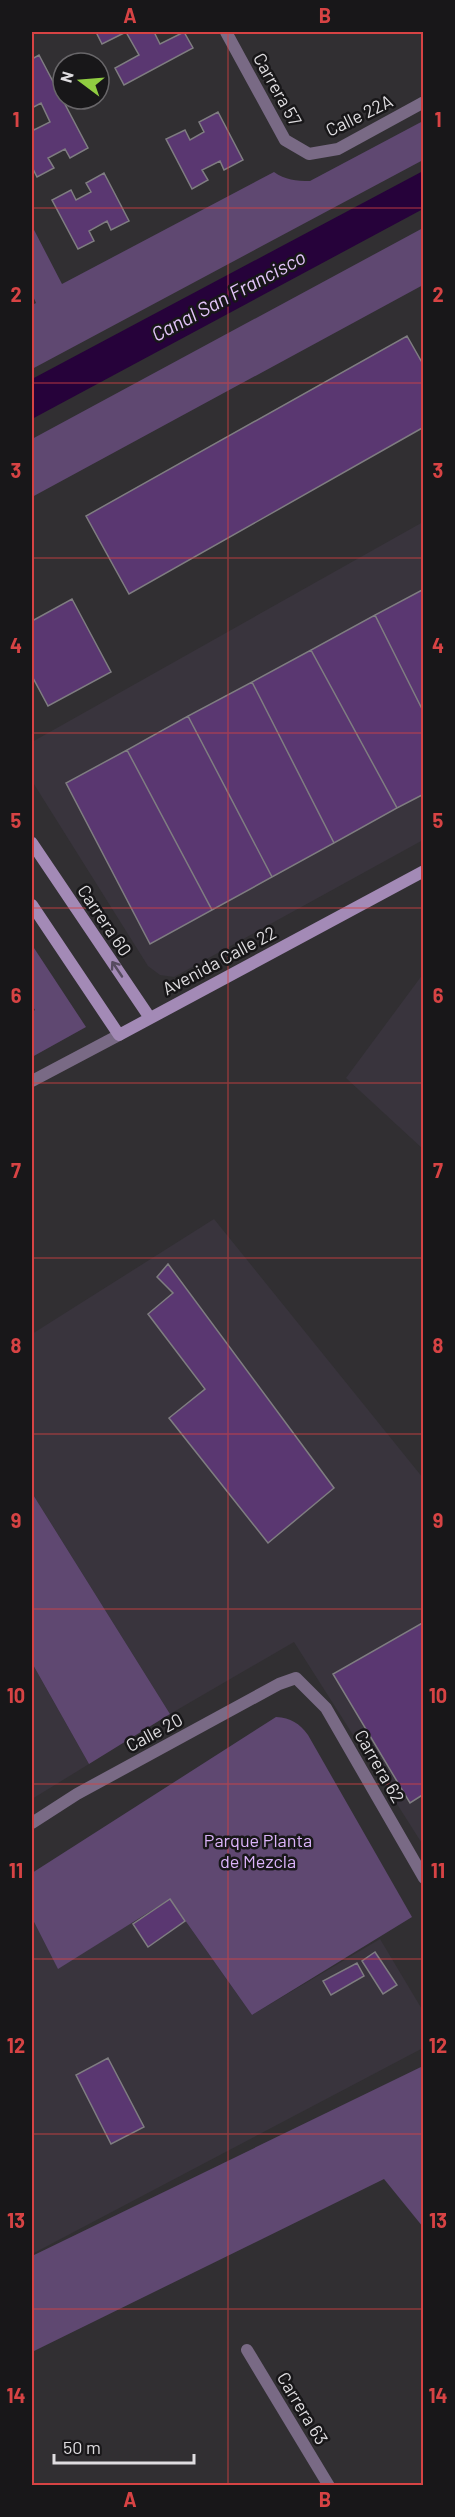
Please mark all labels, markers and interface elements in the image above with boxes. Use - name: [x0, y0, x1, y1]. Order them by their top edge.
- text: A: [123, 3, 137, 27]
- text: B: [319, 3, 331, 27]
- street label: Carrera 57: [249, 49, 307, 130]
- north arrow: [51, 51, 111, 111]
- text: N: [56, 69, 77, 84]
- street label: Calle 22A: [322, 89, 396, 141]
- text: 1: [12, 107, 20, 131]
- text: 1: [434, 107, 442, 131]
- water label: Canal San Francisco: [147, 244, 309, 346]
- text: 2: [10, 282, 22, 306]
- text: 2: [432, 282, 444, 306]
- text: 3: [11, 458, 21, 482]
- text: 3: [433, 458, 443, 482]
- text: 4: [10, 633, 22, 657]
- text: 4: [432, 633, 444, 657]
- text: 5: [11, 808, 22, 832]
- text: 5: [433, 808, 444, 832]
- street label: Carrera 60: [73, 880, 137, 960]
- street label: Avenida Calle 22: [158, 921, 280, 999]
- one-way arrow: [111, 961, 123, 978]
- text: 6: [11, 983, 22, 1007]
- text: 6: [433, 983, 444, 1007]
- text: 7: [11, 1158, 21, 1182]
- text: 7: [433, 1158, 443, 1182]
- text: 8: [11, 1333, 22, 1357]
- text: 8: [433, 1333, 444, 1357]
- text: 9: [11, 1508, 21, 1532]
- text: 9: [433, 1508, 443, 1532]
- text: 10: [7, 1683, 25, 1707]
- text: 10: [429, 1683, 447, 1707]
- street label: Calle 20: [122, 1708, 186, 1756]
- street label: Carrera 62: [350, 1725, 410, 1807]
- park label: Parque Planta de Mezcla: [204, 1829, 312, 1872]
- text: 11: [9, 1858, 23, 1882]
- text: 11: [431, 1858, 445, 1882]
- text: 12: [7, 2033, 25, 2057]
- text: 12: [429, 2033, 447, 2057]
- text: 13: [7, 2208, 25, 2232]
- text: 13: [429, 2208, 447, 2232]
- street label: Carrera 63: [273, 2368, 333, 2448]
- text: 14: [6, 2383, 26, 2407]
- text: 14: [428, 2383, 448, 2407]
- scale bar: [54, 2427, 194, 2465]
- text: 50 m: [63, 2436, 101, 2458]
- text: A: [123, 2487, 137, 2511]
- text: B: [319, 2487, 331, 2511]

